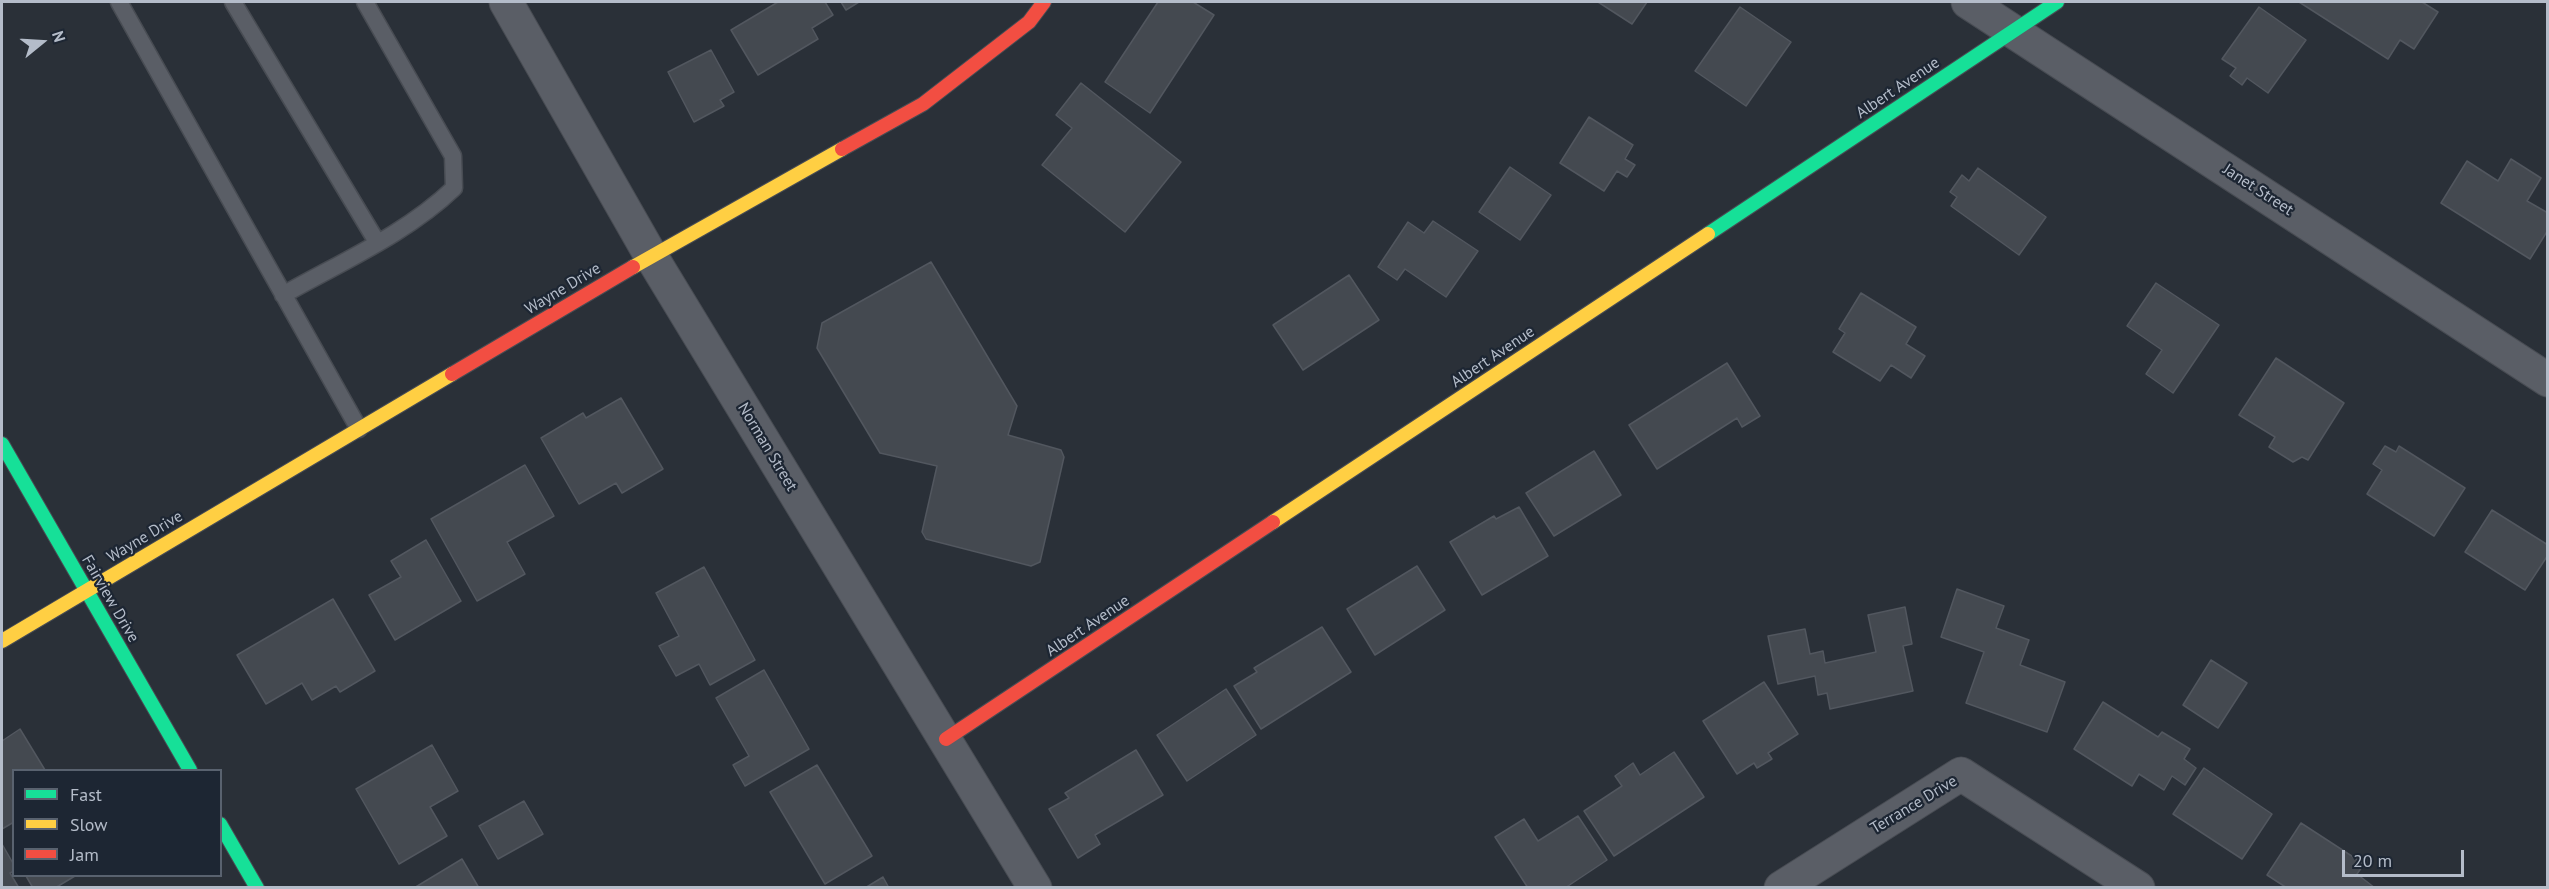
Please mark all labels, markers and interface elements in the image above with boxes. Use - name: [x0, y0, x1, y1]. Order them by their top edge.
- north arrow: [12, 12, 72, 72]
- text: N: [48, 28, 70, 45]
- street label: Albert Avenue: [1853, 53, 1943, 123]
- street label: Janet Street: [2219, 160, 2297, 220]
- street label: Wayne Drive: [522, 259, 604, 319]
- street label: Albert Avenue: [1448, 322, 1538, 392]
- street label: Norman Street: [733, 399, 801, 495]
- street label: Wayne Drive: [104, 507, 186, 567]
- street label: Fairview Drive: [77, 552, 143, 646]
- street label: Albert Avenue: [1043, 591, 1133, 661]
- legend: [12, 769, 222, 877]
- street label: Terrance Drive: [1867, 772, 1961, 838]
- text: Fast: [70, 783, 102, 806]
- text: Slow: [70, 813, 108, 836]
- scale bar: [2345, 838, 2466, 876]
- text: Jam: [70, 843, 99, 866]
- text: 20 m: [2353, 849, 2392, 872]

